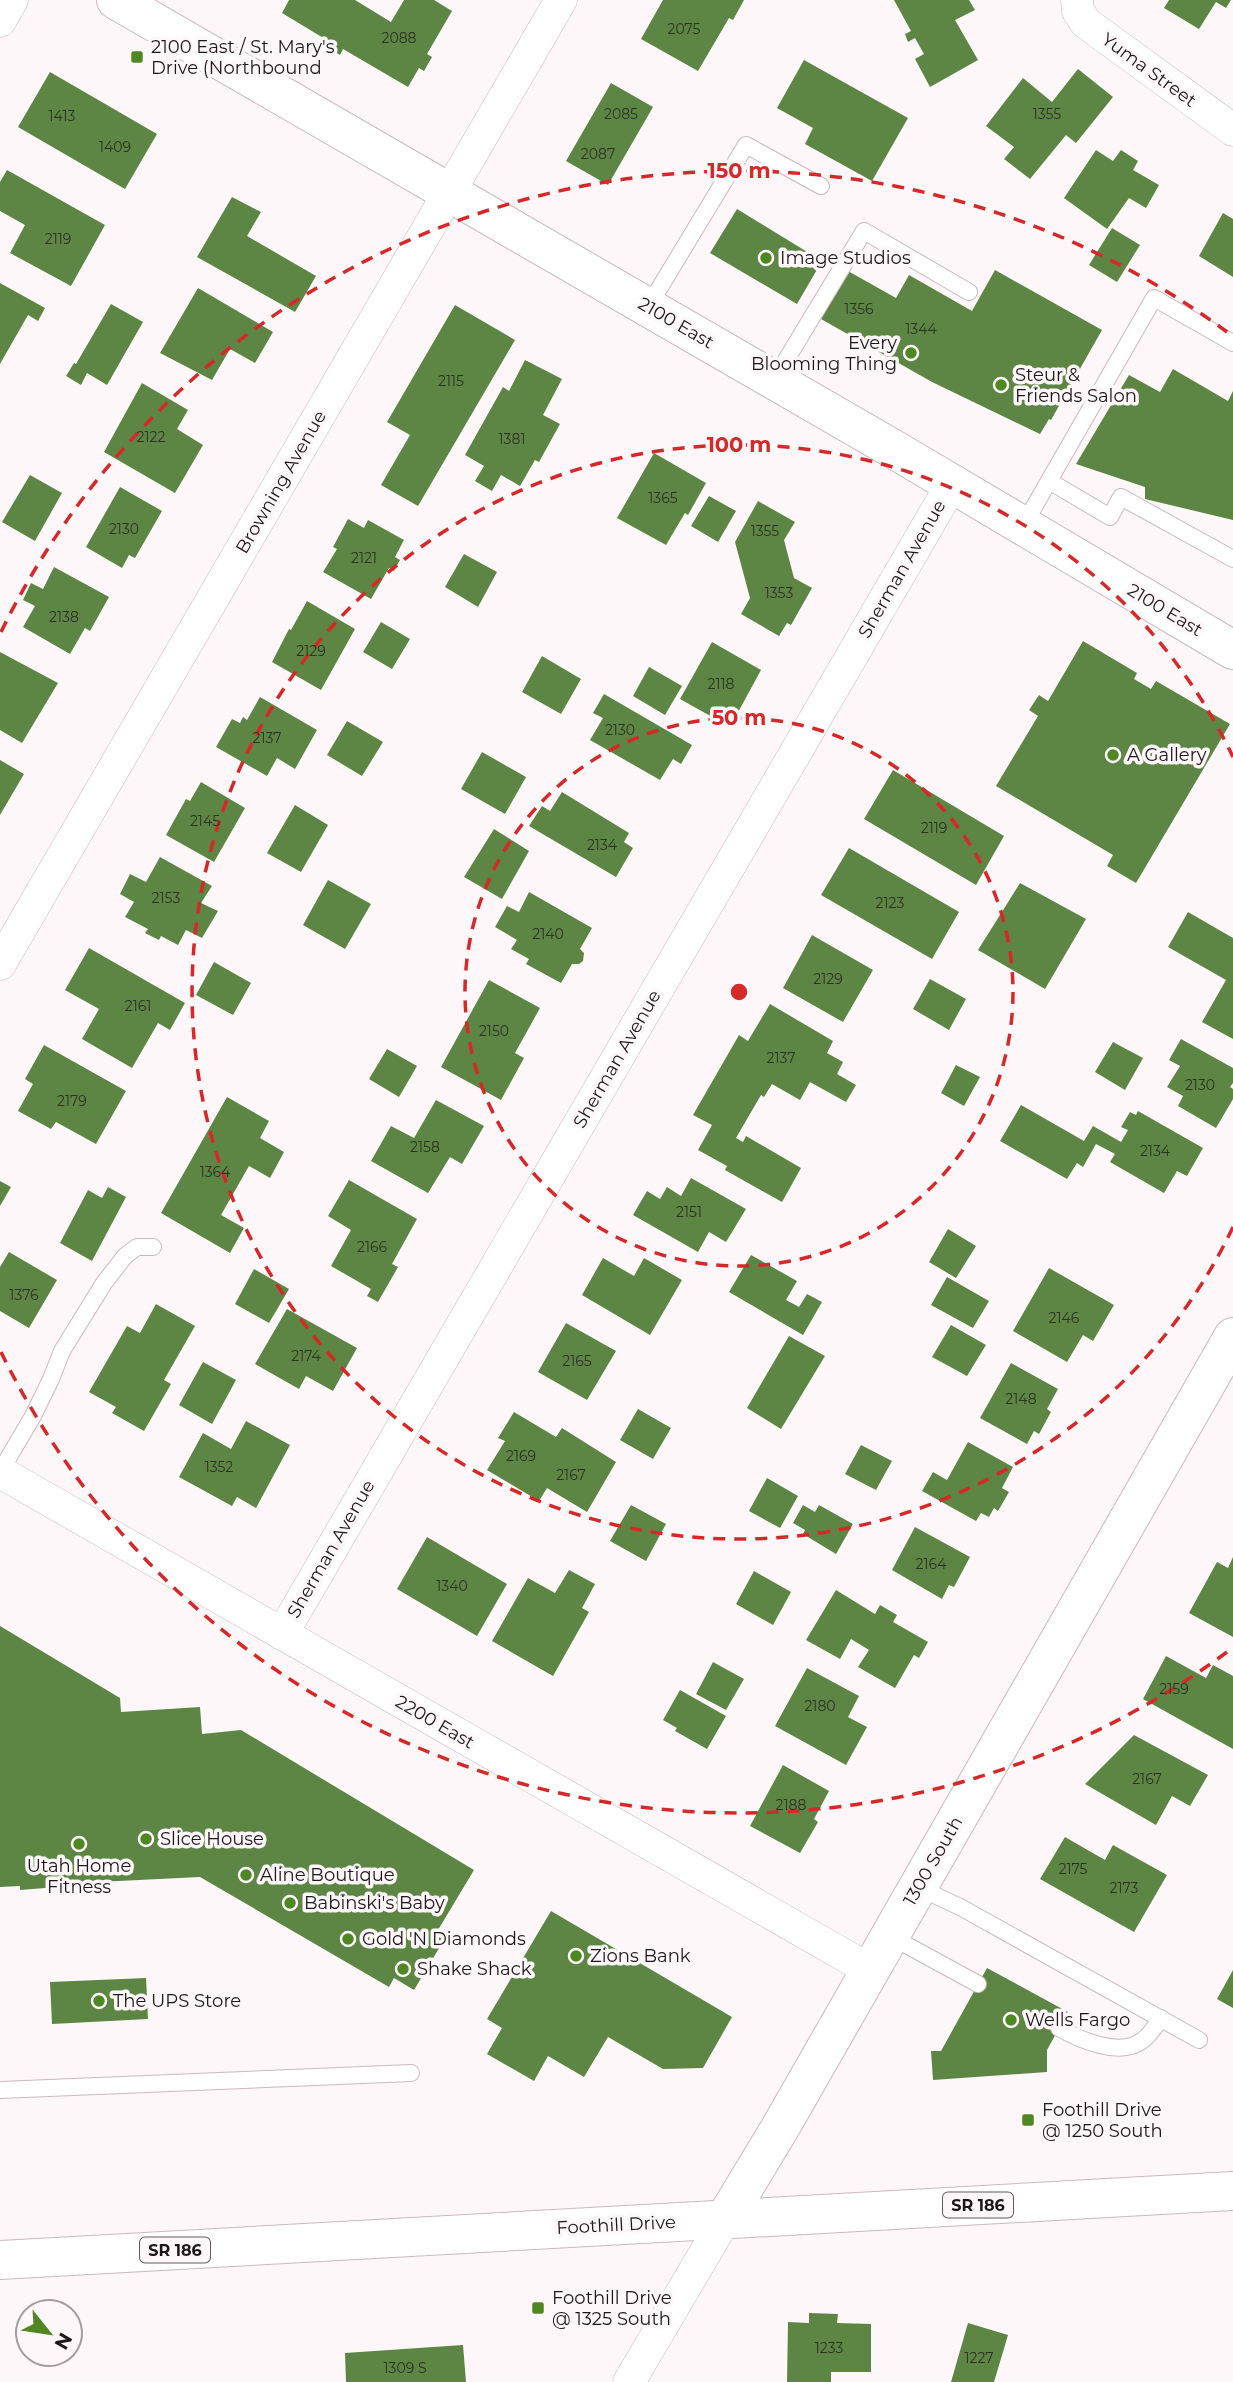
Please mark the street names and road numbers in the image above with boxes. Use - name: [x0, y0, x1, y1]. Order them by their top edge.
- street label: Yuma Street: [1097, 28, 1201, 112]
- street label: 2100 East: [634, 293, 718, 353]
- street label: Browning Avenue: [231, 406, 331, 557]
- street label: Sherman Avenue: [854, 496, 951, 642]
- street label: 2100 East: [1123, 579, 1207, 641]
- street label: Sherman Avenue: [569, 986, 666, 1132]
- street label: Sherman Avenue: [283, 1476, 380, 1622]
- street label: 2200 East: [392, 1691, 478, 1753]
- street label: 1300 South: [899, 1813, 967, 1909]
- road number: SR 186: [943, 2192, 1013, 2218]
- street label: Foothill Drive: [556, 2211, 676, 2239]
- road number: SR 186: [140, 2238, 210, 2262]

